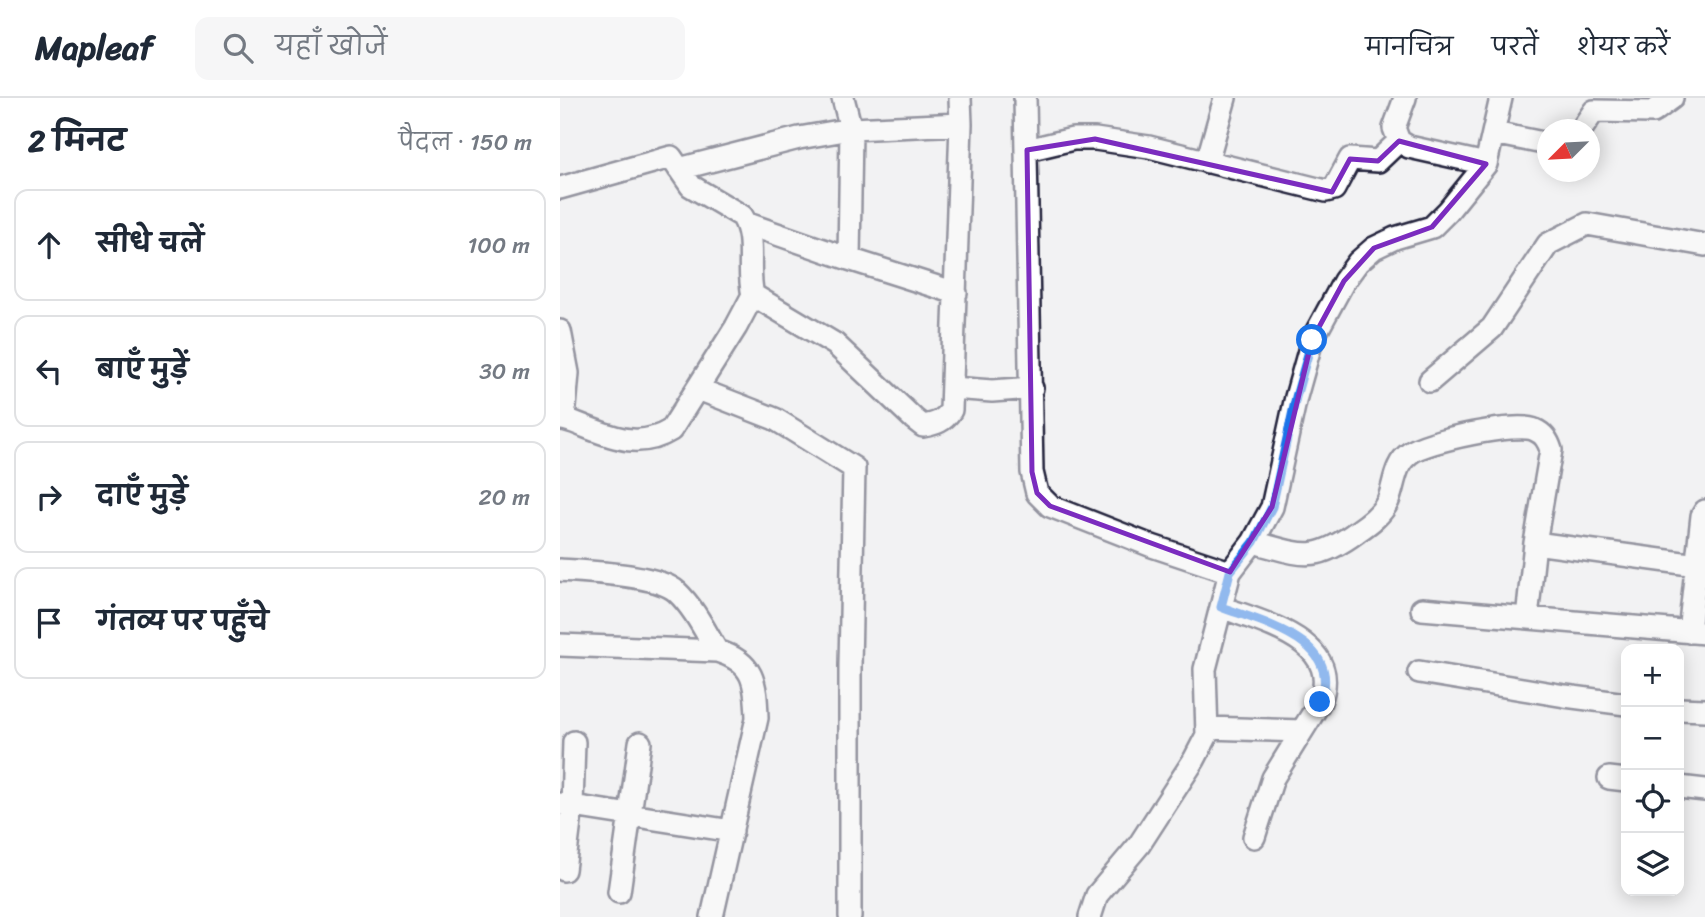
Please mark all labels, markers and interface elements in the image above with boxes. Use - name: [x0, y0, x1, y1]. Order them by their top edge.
- search box: [195, 17, 685, 80]
- text: Mapleaf: [35, 19, 153, 77]
- text: यहाँ खोजें: [275, 23, 387, 69]
- text: मानचित्र: [1365, 26, 1453, 68]
- text: परतें: [1491, 26, 1539, 68]
- text: शेयर करें: [1577, 26, 1670, 68]
- icon: search: [219, 29, 257, 67]
- text: 2 मिनट: [28, 114, 126, 168]
- north arrow: [1537, 119, 1600, 182]
- text: पैदल · 150 m: [399, 122, 532, 163]
- text: सीधे चलें: [97, 220, 204, 266]
- text: 100 m: [467, 225, 530, 266]
- icon: ahead: [30, 226, 68, 264]
- route start: [1296, 324, 1327, 355]
- text: बाएँ मुड़ें: [97, 346, 188, 392]
- text: 30 m: [479, 351, 530, 392]
- icon: left: [30, 352, 68, 390]
- text: दाएँ मुड़ें: [97, 472, 188, 518]
- text: 20 m: [479, 477, 530, 518]
- icon: right: [30, 478, 68, 516]
- text: गंतव्य पर पहुँचे: [97, 598, 269, 644]
- icon: arrive: [30, 604, 68, 642]
- map controls: [1621, 644, 1684, 896]
- button: +: [1621, 644, 1684, 707]
- route end: [1304, 686, 1335, 717]
- button: −: [1621, 707, 1684, 770]
- button: locate: [1621, 770, 1684, 833]
- button: layers: [1621, 833, 1684, 896]

